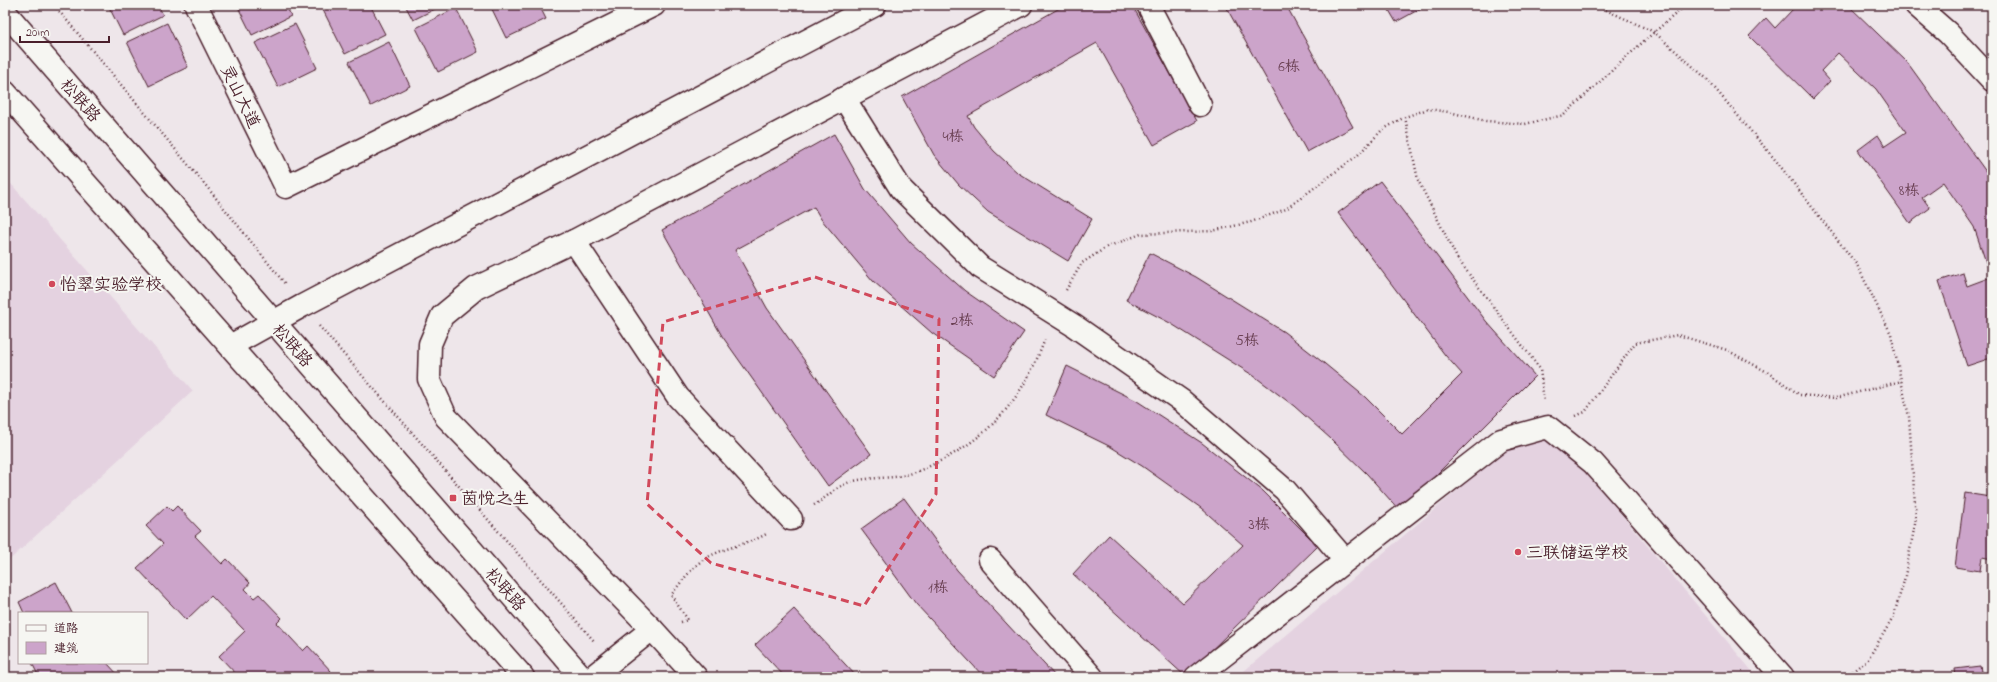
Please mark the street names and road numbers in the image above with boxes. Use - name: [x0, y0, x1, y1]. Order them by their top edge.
- street label: 灵山大道: [214, 61, 266, 133]
- street label: 松联路: [54, 74, 106, 128]
- street label: 松联路: [266, 319, 318, 373]
- street label: 松联路: [479, 563, 531, 617]

